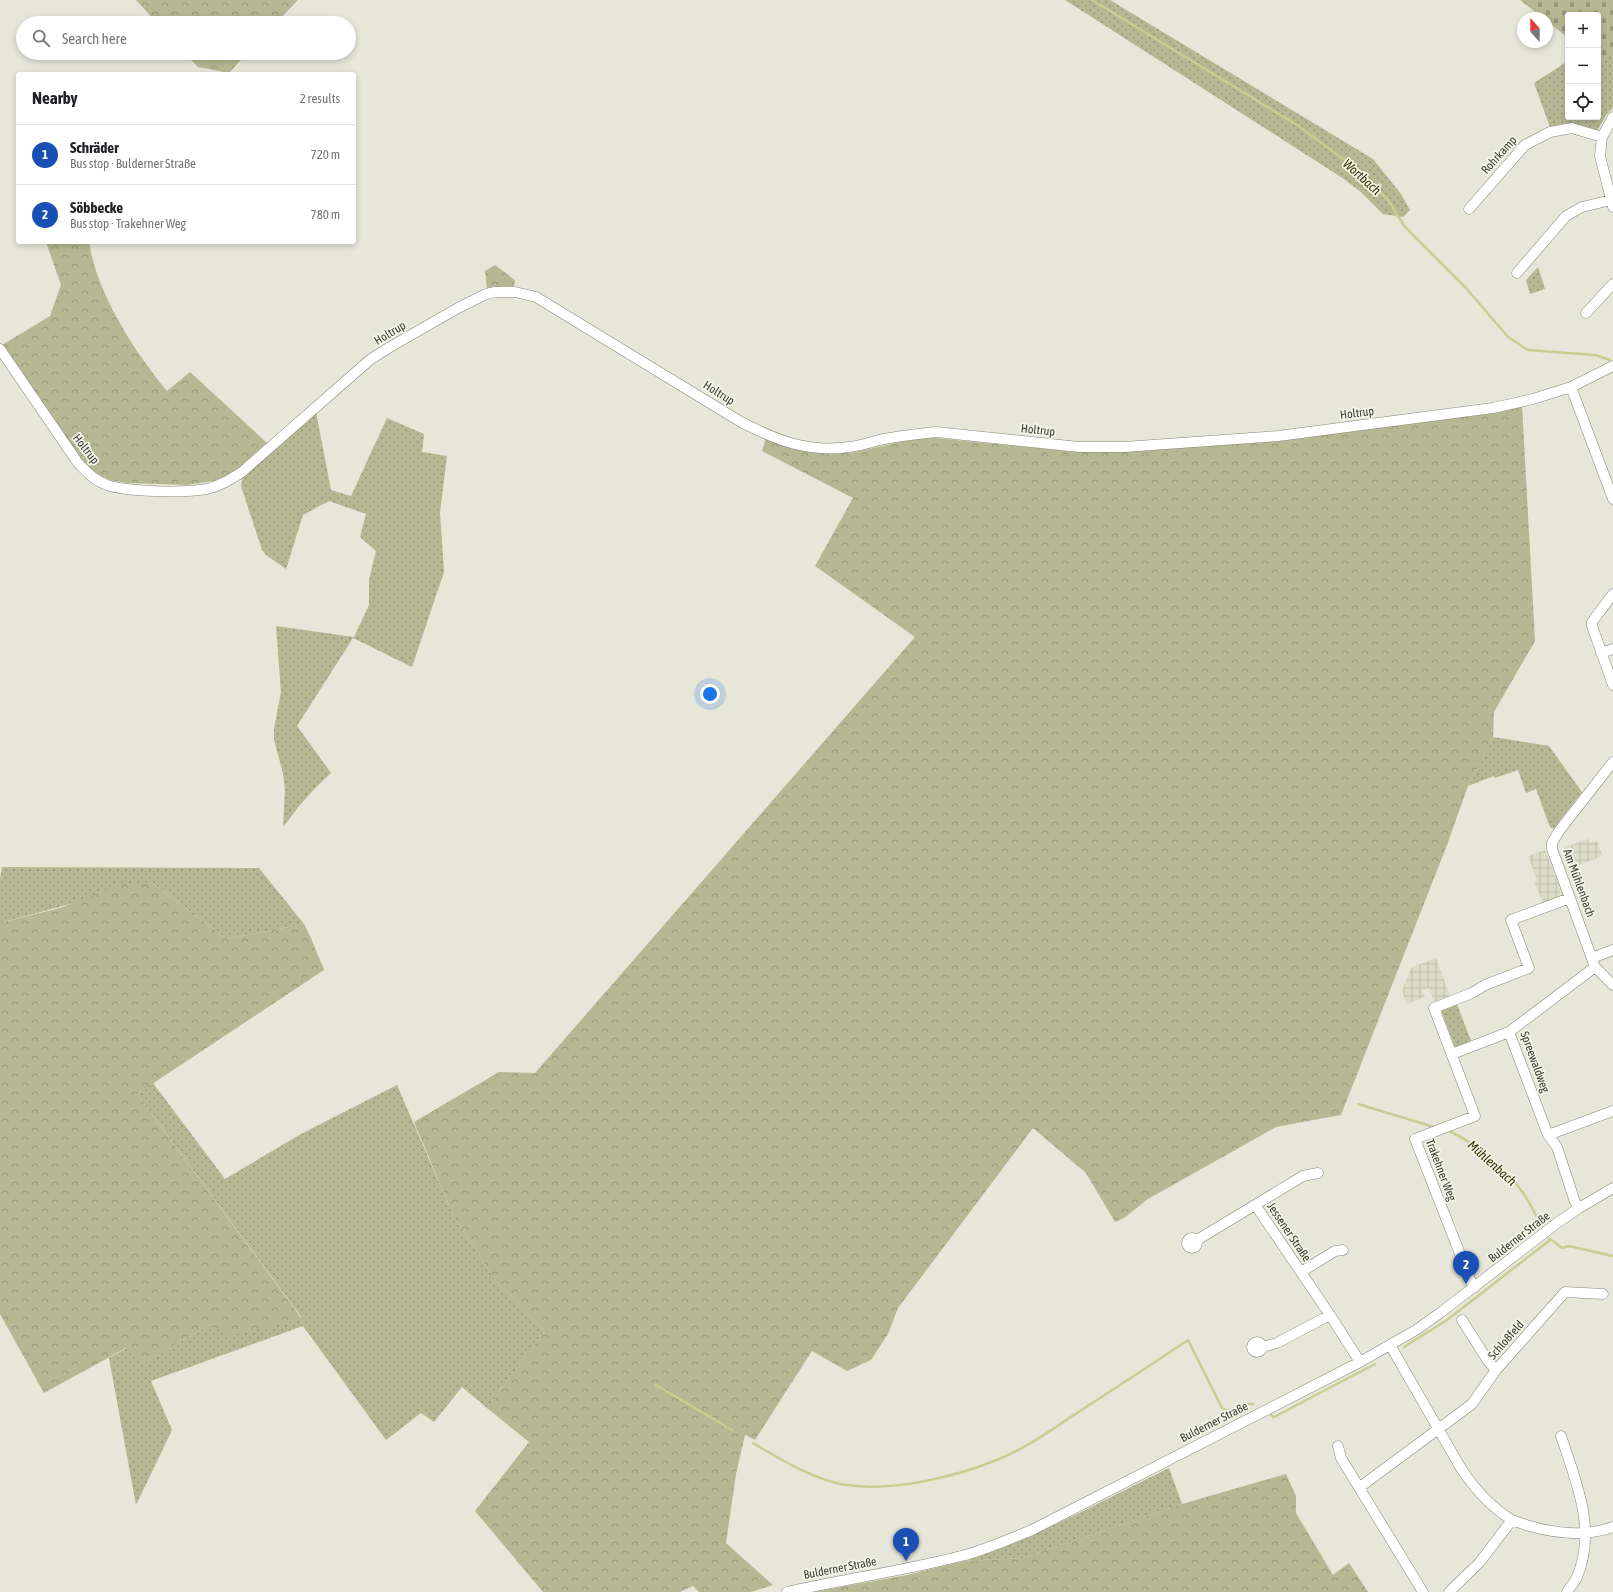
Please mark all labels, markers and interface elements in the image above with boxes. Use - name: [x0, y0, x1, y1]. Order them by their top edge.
- north arrow: [1517, 12, 1553, 48]
- map controls: [1565, 12, 1601, 120]
- button: +: [1565, 12, 1601, 48]
- search box: [16, 16, 356, 60]
- icon: search: [30, 27, 52, 49]
- text: Search here: [62, 30, 127, 47]
- button: −: [1565, 48, 1601, 84]
- button: locate: [1565, 84, 1601, 120]
- text: Nearby: [32, 88, 78, 108]
- text: 2 results: [300, 91, 340, 106]
- street label: Rohrkamp: [1478, 133, 1520, 177]
- text: Schräder: [70, 139, 119, 156]
- text: 1: [42, 147, 48, 162]
- text: 720 m: [311, 147, 340, 162]
- text: Bus stop · Bulderner Straße: [70, 156, 196, 171]
- water label: Wortbach: [1340, 156, 1385, 198]
- text: Söbbecke: [70, 199, 123, 216]
- text: 2: [42, 207, 48, 222]
- text: 780 m: [311, 207, 340, 222]
- text: Bus stop · Trakehner Weg: [70, 216, 186, 231]
- street label: Holtrup: [372, 318, 409, 348]
- street label: Holtrup: [701, 378, 738, 408]
- street label: Holtrup: [1339, 404, 1375, 422]
- street label: Holtrup: [1020, 421, 1056, 439]
- street label: Holtrup: [70, 431, 102, 467]
- your location: [700, 684, 720, 704]
- street label: Am Mühlenbach: [1560, 847, 1598, 919]
- street label: Spreewaldweg: [1517, 1030, 1553, 1095]
- street label: Trakehner Weg: [1423, 1137, 1460, 1204]
- water label: Mühlenbach: [1465, 1137, 1520, 1189]
- street label: Jessener Straße: [1264, 1200, 1314, 1264]
- street label: Bulderner Straße: [1485, 1209, 1553, 1265]
- pin: 2: [1453, 1251, 1479, 1284]
- street label: Schloßfeld: [1485, 1318, 1527, 1362]
- street label: Bulderner Straße: [1178, 1399, 1250, 1445]
- pin: 1: [893, 1528, 919, 1561]
- street label: Bulderner Straße: [802, 1554, 878, 1582]

